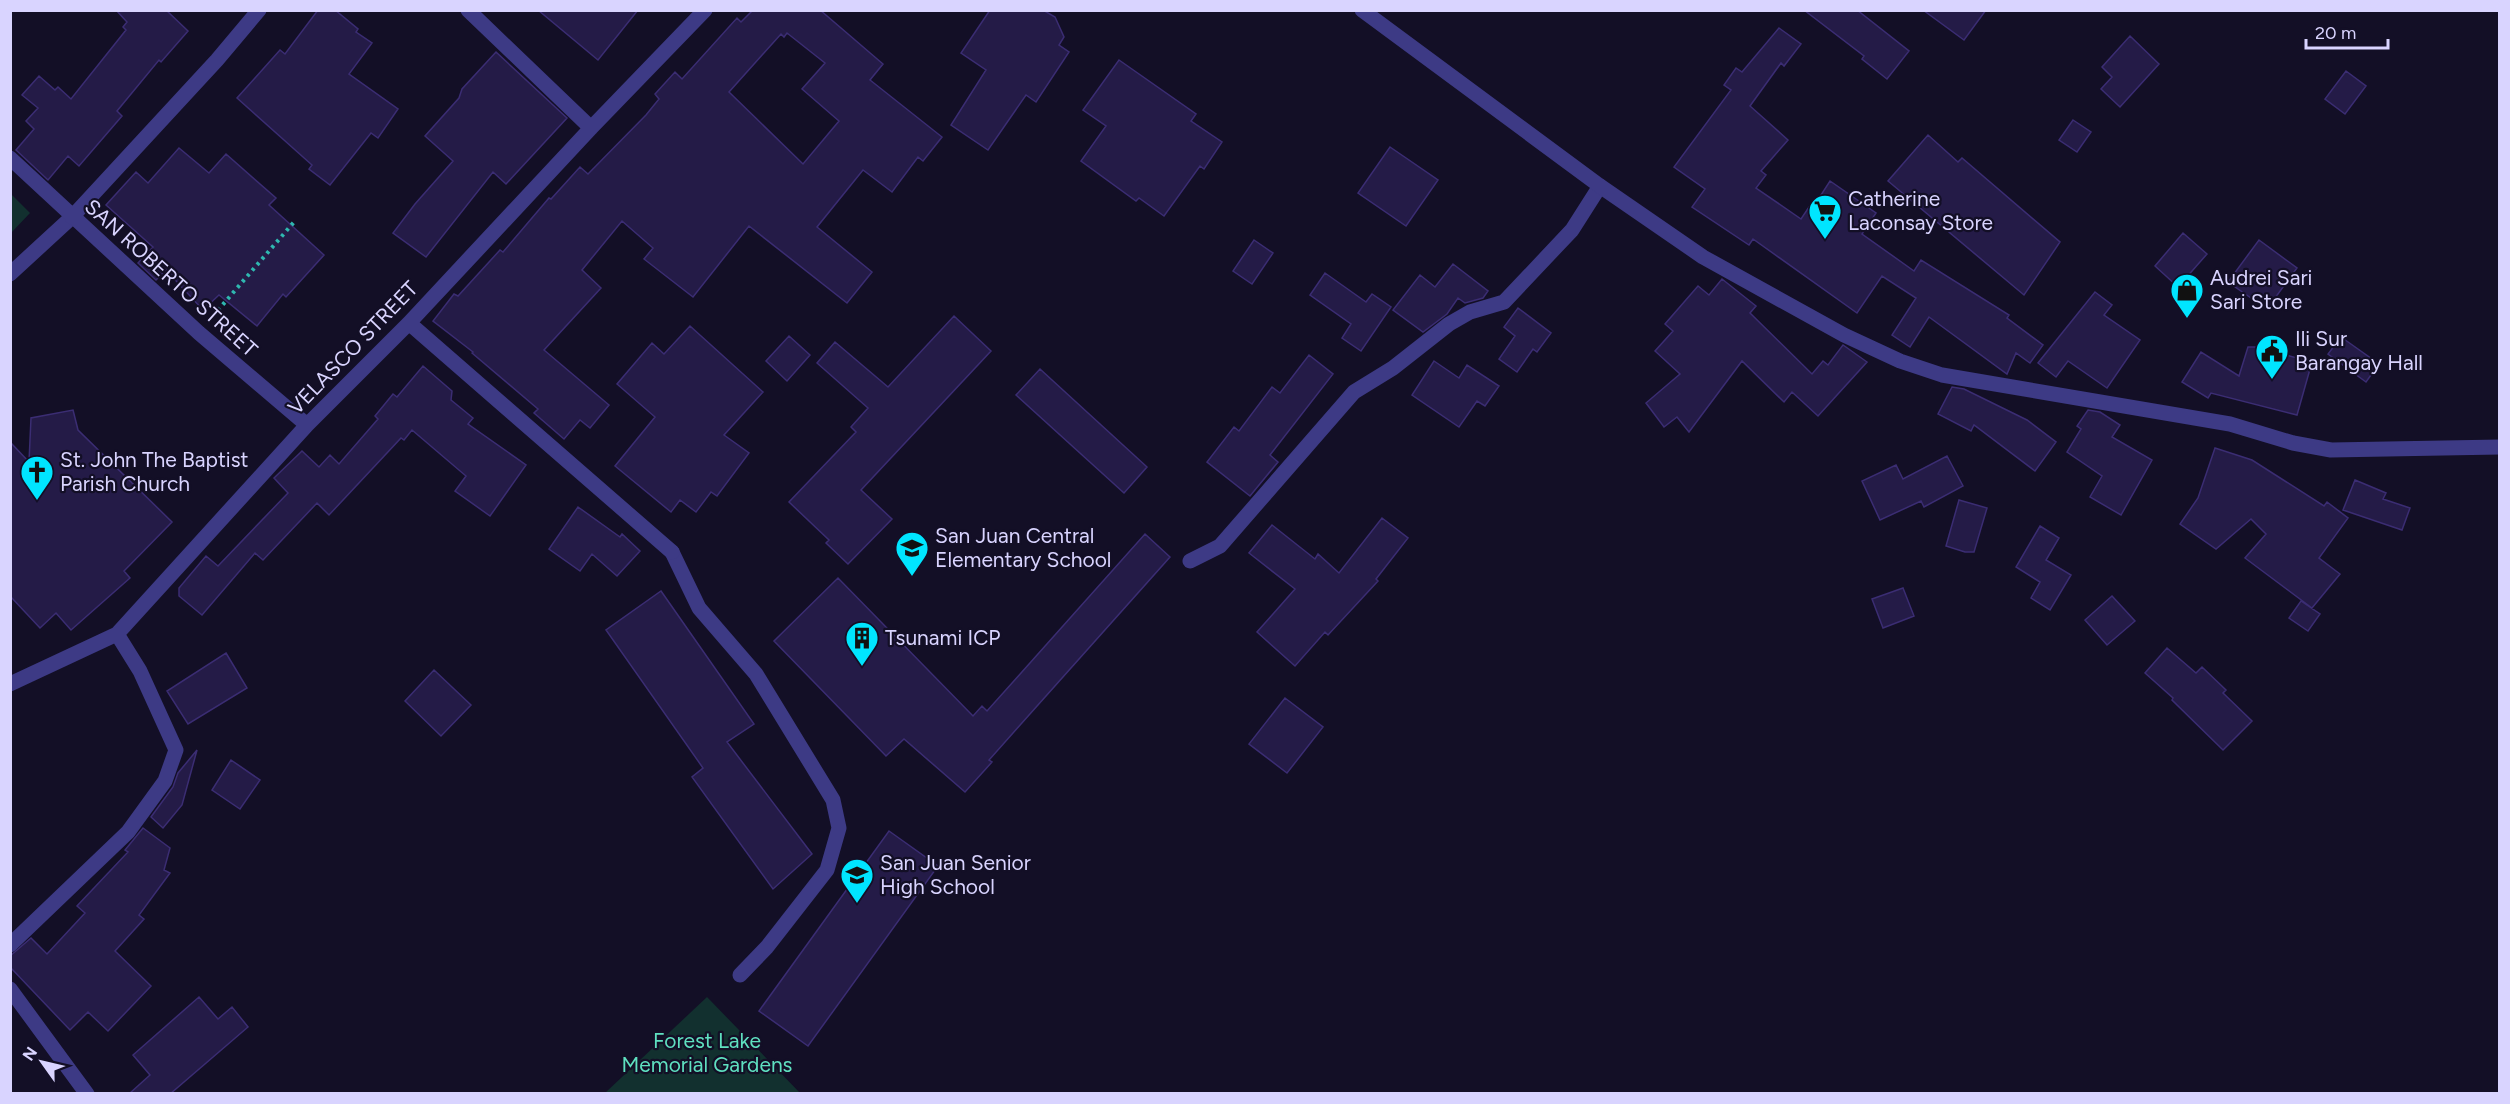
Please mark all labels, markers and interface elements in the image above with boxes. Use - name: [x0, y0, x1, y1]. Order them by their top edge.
- scale bar: [2306, 12, 2388, 50]
- text: 20 m: [2315, 22, 2356, 44]
- place label: Catherine Laconsay Store: [1848, 186, 1993, 235]
- supermarket icon: Catherine Laconsay Store: [1807, 193, 1843, 240]
- street label: SAN ROBERTO STREET: [80, 194, 263, 362]
- place label: Audrei Sari Sari Store: [2210, 265, 2312, 314]
- shop icon: Audrei Sari Sari Store: [2169, 272, 2205, 319]
- street label: VELASCO STREET: [283, 275, 423, 420]
- place label: Ili Sur Barangay Hall: [2295, 326, 2423, 375]
- public building icon: Ili Sur Barangay Hall: [2254, 333, 2290, 380]
- place label: St. John The Baptist Parish Church: [60, 447, 249, 496]
- church icon: St. John The Baptist Parish Church: [19, 454, 55, 501]
- place label: San Juan Central Elementary School: [935, 523, 1111, 572]
- school or university icon: San Juan Central Elementary School: [894, 530, 930, 577]
- building icon: Tsunami ICP: [844, 620, 880, 667]
- place label: Tsunami ICP: [885, 625, 1000, 650]
- place label: San Juan Senior High School: [880, 850, 1031, 899]
- school or university icon: San Juan Senior High School: [839, 857, 875, 904]
- park label: Forest Lake Memorial Gardens: [622, 1028, 792, 1077]
- north arrow: [12, 1032, 72, 1092]
- text: N: [19, 1043, 41, 1064]

